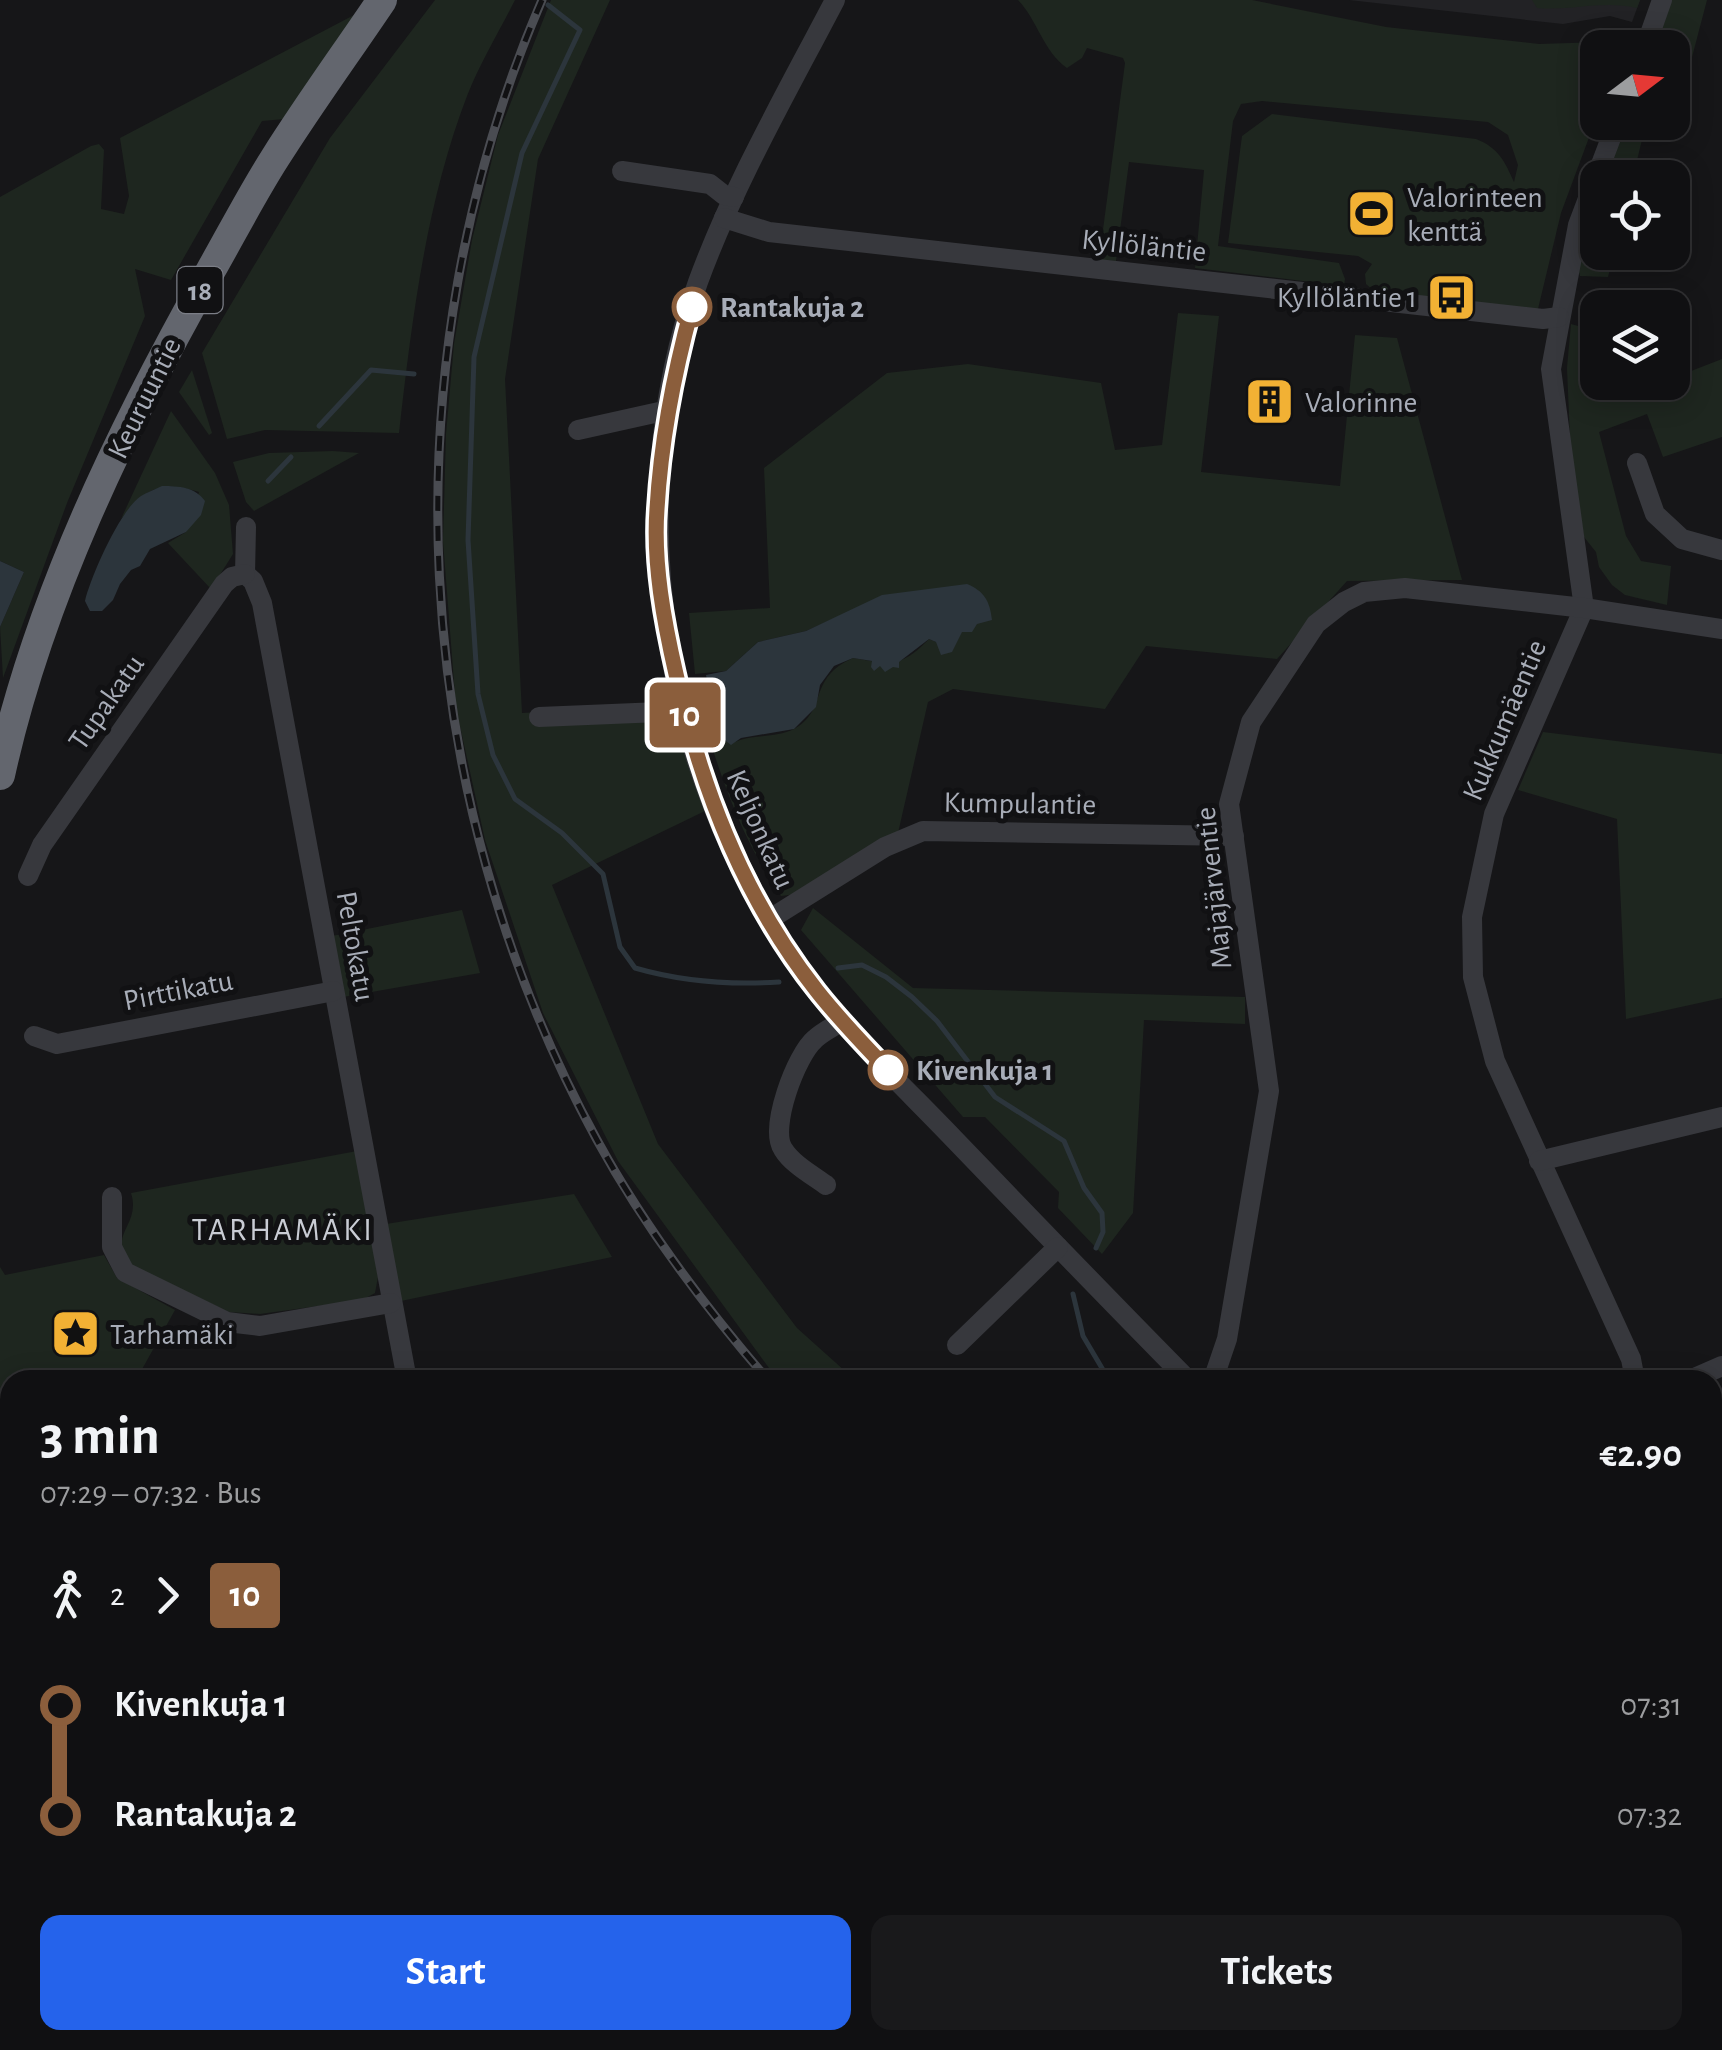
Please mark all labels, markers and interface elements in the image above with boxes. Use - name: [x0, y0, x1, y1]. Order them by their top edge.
- north arrow: [1580, 30, 1690, 140]
- map controls: [1580, 30, 1690, 400]
- button: locate: [1580, 160, 1690, 270]
- place label: Valorinteen kenttä: [1407, 183, 1543, 247]
- sports icon: Valorinteen kenttä: [1346, 188, 1398, 240]
- street label: Kyllöläntie: [1080, 225, 1208, 267]
- road number: 18: [178, 267, 222, 313]
- bus stop icon: Kyllöläntie 1: [1426, 271, 1478, 323]
- place label: Kyllöläntie 1: [1277, 283, 1417, 313]
- marker: Rantakuja 2: [673, 288, 711, 326]
- button: layers: [1580, 290, 1690, 400]
- place label: Rantakuja 2: [720, 293, 864, 323]
- street label: Keuruuntie: [103, 333, 187, 464]
- building icon: Valorinne: [1244, 376, 1296, 428]
- place label: Valorinne: [1305, 388, 1417, 418]
- street label: Kukkumäentie: [1458, 636, 1552, 805]
- street label: Tupakatu: [63, 649, 150, 756]
- line badge: 10: [640, 682, 730, 748]
- text: 10: [670, 698, 700, 733]
- street label: Keljonkatu: [721, 765, 800, 893]
- street label: Kumpulantie: [943, 788, 1097, 820]
- street label: Majajärventie: [1191, 805, 1237, 970]
- street label: Peltokatu: [331, 889, 379, 1004]
- street label: Pirttikatu: [121, 966, 235, 1016]
- marker: Kivenkuja 1: [869, 1051, 907, 1089]
- place label: Kivenkuja 1: [916, 1056, 1053, 1086]
- district label: TARHAMÄKI: [192, 1213, 374, 1246]
- place icon: Tarhamäki: [49, 1308, 101, 1360]
- place label: Tarhamäki: [110, 1320, 234, 1350]
- text: 3 min: [40, 1409, 160, 1464]
- text: €2.90: [1600, 1436, 1682, 1474]
- text: 07:29 – 07:32 · Bus: [40, 1477, 262, 1509]
- icon: walk: [40, 1568, 95, 1623]
- icon: forward: [140, 1568, 195, 1623]
- text: 10: [230, 1578, 260, 1613]
- text: 2: [110, 1579, 125, 1611]
- text: Kivenkuja 1: [114, 1686, 288, 1724]
- text: 07:31: [1620, 1689, 1682, 1721]
- text: Rantakuja 2: [114, 1796, 297, 1834]
- text: 07:32: [1617, 1799, 1682, 1831]
- button: Start: [40, 1915, 851, 2030]
- button: Tickets: [871, 1915, 1682, 2030]

